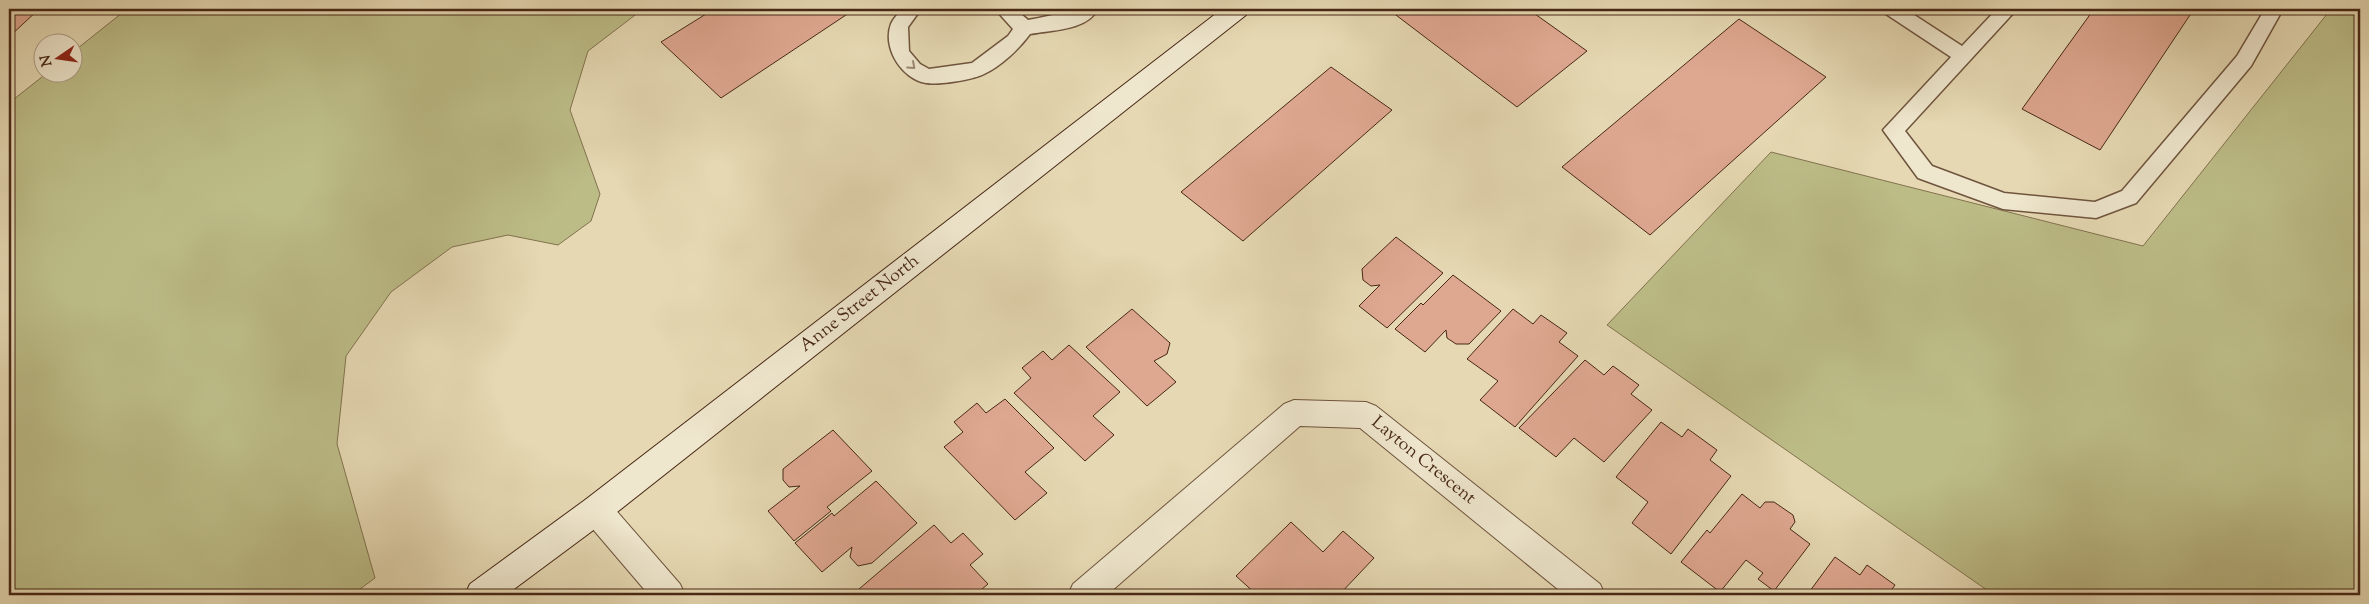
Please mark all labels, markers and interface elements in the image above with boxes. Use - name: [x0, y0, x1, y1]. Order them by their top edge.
- north arrow: [32, 32, 82, 82]
- text: N: [36, 53, 58, 68]
- one-way arrow: [906, 60, 915, 69]
- street label: Anne Street North: [795, 249, 926, 359]
- street label: Layton Crescent: [1365, 411, 1481, 511]

